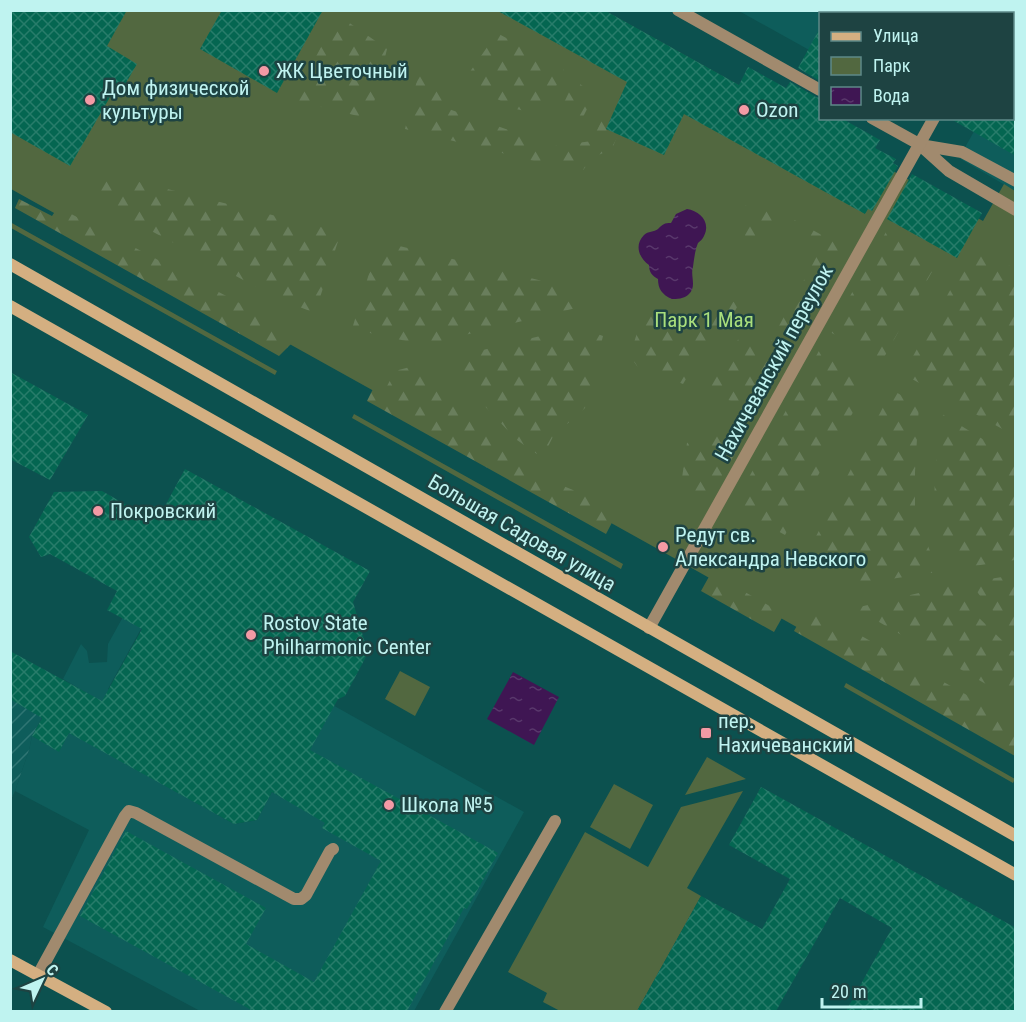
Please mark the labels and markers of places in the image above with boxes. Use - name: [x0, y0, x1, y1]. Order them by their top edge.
- place label: ЖК Цветочный: [276, 59, 408, 83]
- marker: ЖК Цветочный: [257, 64, 271, 78]
- place label: Дом физической культуры: [102, 76, 250, 124]
- marker: Дом физической культуры: [83, 93, 97, 107]
- place label: Ozon: [756, 98, 798, 122]
- marker: Ozon: [737, 103, 751, 117]
- place label: Покровский: [110, 499, 216, 523]
- marker: Покровский: [91, 504, 105, 518]
- place label: Редут св. Александра Невского: [675, 523, 866, 571]
- marker: Редут св. Александра Невского: [656, 540, 670, 554]
- place label: Rostov State Philharmonic Center: [263, 611, 431, 659]
- marker: Rostov State Philharmonic Center: [244, 628, 258, 642]
- place label: пер. Нахичеванский: [718, 709, 853, 757]
- marker: пер. Нахичеванский: [699, 726, 713, 740]
- place label: Школа №5: [401, 793, 493, 817]
- marker: Школа №5: [382, 798, 396, 812]

